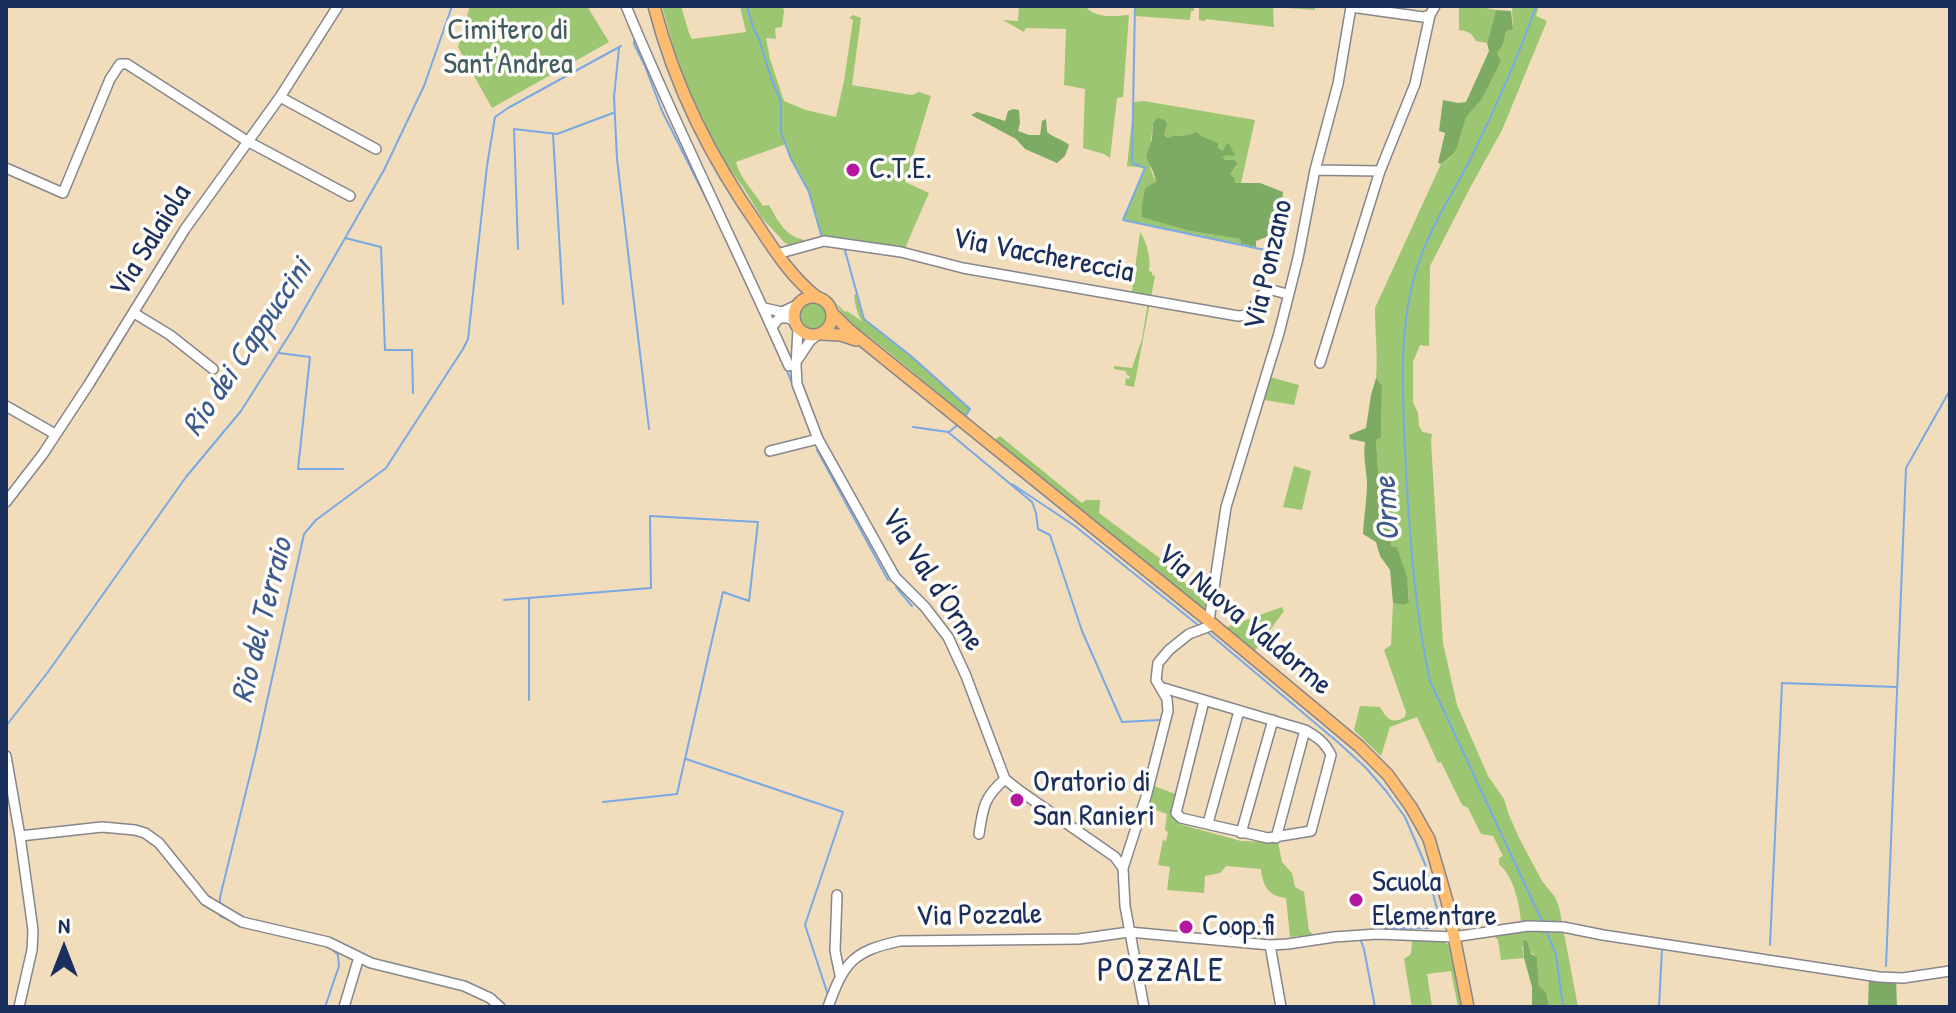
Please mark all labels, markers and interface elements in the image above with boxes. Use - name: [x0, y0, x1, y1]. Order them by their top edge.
- park label: Cimitero di Sant'Andrea: [443, 13, 573, 84]
- place label: C.T.E.: [869, 152, 932, 188]
- marker: C.T.E.: [844, 161, 862, 179]
- street label: Via Salaiola: [102, 178, 200, 304]
- street label: Via Ponzano: [1237, 196, 1301, 334]
- street label: Via Vacchereccia: [949, 221, 1137, 291]
- water label: Rio dei Cappuccini: [175, 252, 321, 444]
- water label: Orme: [1367, 475, 1409, 543]
- street label: Via Val d'Orme: [873, 502, 991, 658]
- water label: Rio del Terraio: [224, 535, 302, 707]
- street label: Via Nuova Valdorme: [1149, 536, 1339, 704]
- place label: Oratorio di San Ranieri: [1033, 765, 1155, 836]
- marker: Oratorio di San Ranieri: [1008, 791, 1026, 809]
- place label: Scuola Elementare: [1372, 865, 1497, 936]
- marker: Scuola Elementare: [1347, 891, 1365, 909]
- street label: Via Pozzale: [916, 897, 1042, 935]
- north arrow: [24, 909, 104, 989]
- place label: Coop.fi: [1202, 909, 1274, 945]
- text: N: [58, 910, 70, 940]
- marker: Coop.fi: [1177, 918, 1195, 936]
- district label: POZZALE: [1097, 952, 1225, 992]

